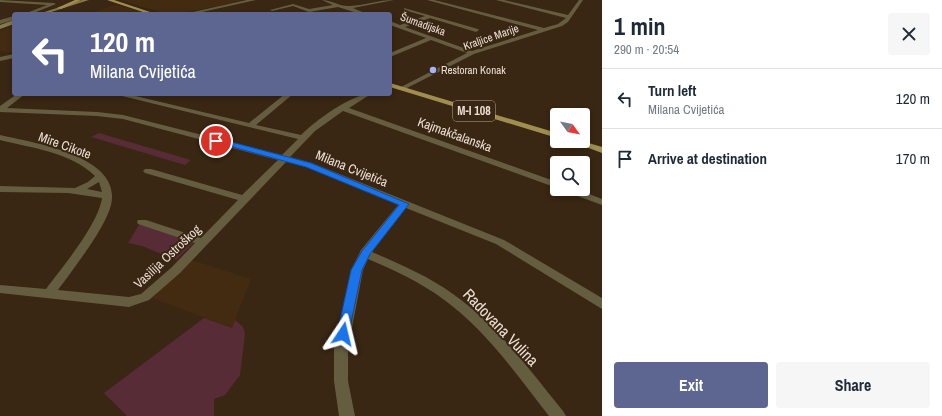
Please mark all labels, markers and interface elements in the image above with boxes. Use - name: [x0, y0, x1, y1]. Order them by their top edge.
- street label: Šumadijska: [398, 9, 448, 39]
- text: 1 min: [614, 10, 665, 42]
- button: close: [888, 13, 930, 55]
- street label: Kraljice Marije: [461, 21, 521, 53]
- text: 120 m: [90, 23, 155, 61]
- icon: left: [24, 28, 76, 80]
- text: 290 m · 20:54: [614, 41, 679, 58]
- text: Milana Cvijetića: [90, 59, 196, 84]
- place label: Restoran Konak: [441, 63, 506, 77]
- marker: Restoran Konak: [428, 65, 438, 75]
- text: Turn left: [648, 80, 696, 101]
- icon: left: [614, 88, 636, 110]
- text: 120 m: [896, 88, 930, 109]
- road number: M-I 108: [453, 101, 495, 121]
- text: Milana Cvijetića: [648, 101, 724, 118]
- north arrow: [550, 108, 590, 148]
- map controls: [550, 108, 590, 196]
- street label: Kajmakčalanska: [415, 113, 494, 156]
- pin: [199, 124, 233, 158]
- street label: Mire Cikote: [36, 128, 94, 163]
- icon: arrive: [205, 130, 227, 152]
- street label: Milana Cvijetića: [313, 146, 390, 191]
- icon: arrive: [614, 148, 636, 170]
- text: Arrive at destination: [648, 148, 767, 169]
- text: 170 m: [896, 148, 930, 169]
- button: search: [550, 156, 590, 196]
- street label: Vasilija Ostroškog: [130, 221, 205, 292]
- street label: Radovana Vulina: [458, 283, 544, 371]
- position arrow: [322, 313, 364, 355]
- button: Exit: [614, 362, 768, 408]
- button: Share: [776, 362, 930, 408]

